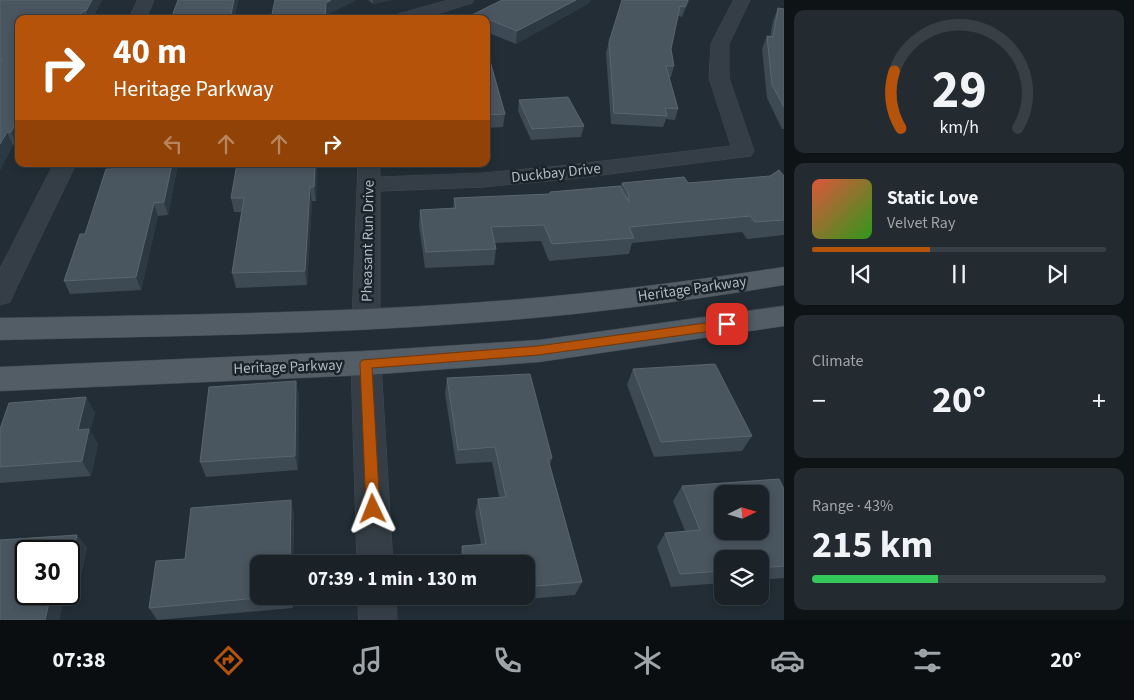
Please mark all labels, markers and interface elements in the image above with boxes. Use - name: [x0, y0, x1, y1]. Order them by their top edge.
- text: 40 m: [113, 27, 187, 77]
- icon: right: [30, 35, 95, 100]
- text: 29: [932, 54, 986, 128]
- text: Heritage Parkway: [113, 73, 274, 105]
- text: km/h: [939, 115, 979, 140]
- icon: left: [159, 130, 187, 158]
- icon: ahead: [212, 130, 240, 158]
- icon: ahead: [265, 130, 293, 158]
- icon: right: [318, 130, 346, 158]
- street label: Duckbay Drive: [510, 158, 602, 188]
- street label: Pheasant Run Drive: [356, 180, 380, 302]
- text: Static Love: [887, 185, 978, 212]
- text: Velvet Ray: [887, 212, 955, 234]
- icon: previous: [847, 260, 875, 288]
- icon: pause: [945, 260, 973, 288]
- icon: next: [1043, 260, 1071, 288]
- street label: Heritage Parkway: [636, 271, 748, 307]
- pin: [706, 303, 748, 345]
- icon: arrive: [713, 310, 741, 338]
- text: Climate: [812, 350, 863, 372]
- street label: Heritage Parkway: [233, 355, 343, 379]
- text: 20°: [932, 373, 986, 427]
- text: −: [812, 381, 826, 421]
- text: +: [1092, 381, 1106, 421]
- position arrow: [346, 482, 398, 534]
- north arrow: [714, 485, 769, 540]
- map controls: [714, 485, 769, 605]
- text: Range · 43%: [812, 495, 893, 517]
- text: 215 km: [812, 518, 933, 572]
- speed limit sign: 30: [15, 540, 80, 605]
- button: layers: [714, 550, 769, 605]
- text: 07:39 · 1 min · 130 m: [308, 566, 477, 593]
- icon: directions: [211, 643, 246, 678]
- icon: music: [350, 643, 385, 678]
- icon: phone: [490, 643, 525, 678]
- icon: climate: [630, 643, 665, 678]
- icon: car: [770, 643, 805, 678]
- icon: filters: [910, 643, 945, 678]
- text: 07:38: [52, 644, 106, 676]
- text: 20°: [1050, 644, 1081, 676]

